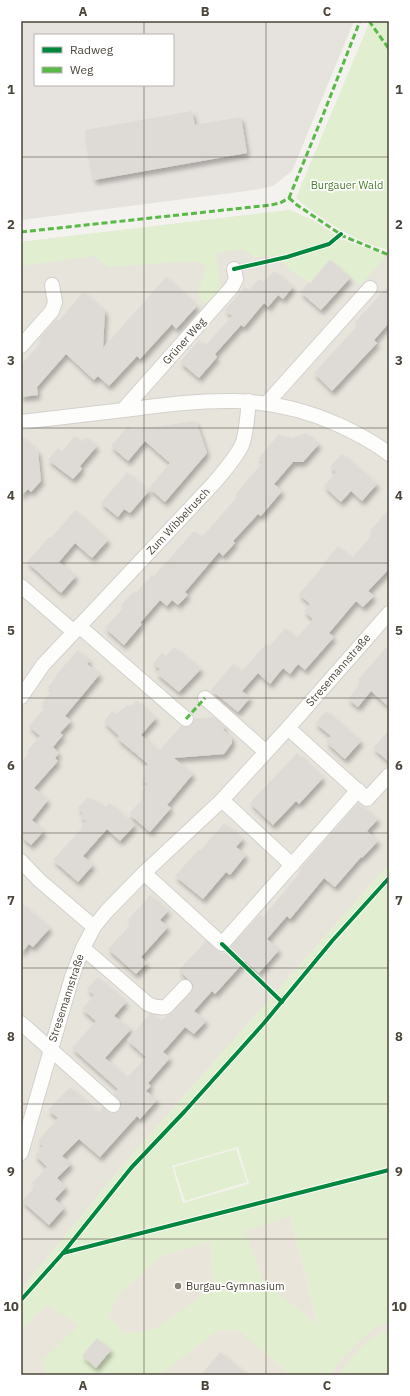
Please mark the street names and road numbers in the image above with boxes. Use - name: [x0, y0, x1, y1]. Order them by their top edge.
- street label: Grüner Weg: [159, 315, 209, 367]
- street label: Zum Wibbelrusch: [143, 485, 213, 557]
- street label: Stresemannstraße: [303, 631, 373, 709]
- street label: Stresemannstraße: [45, 952, 87, 1044]

